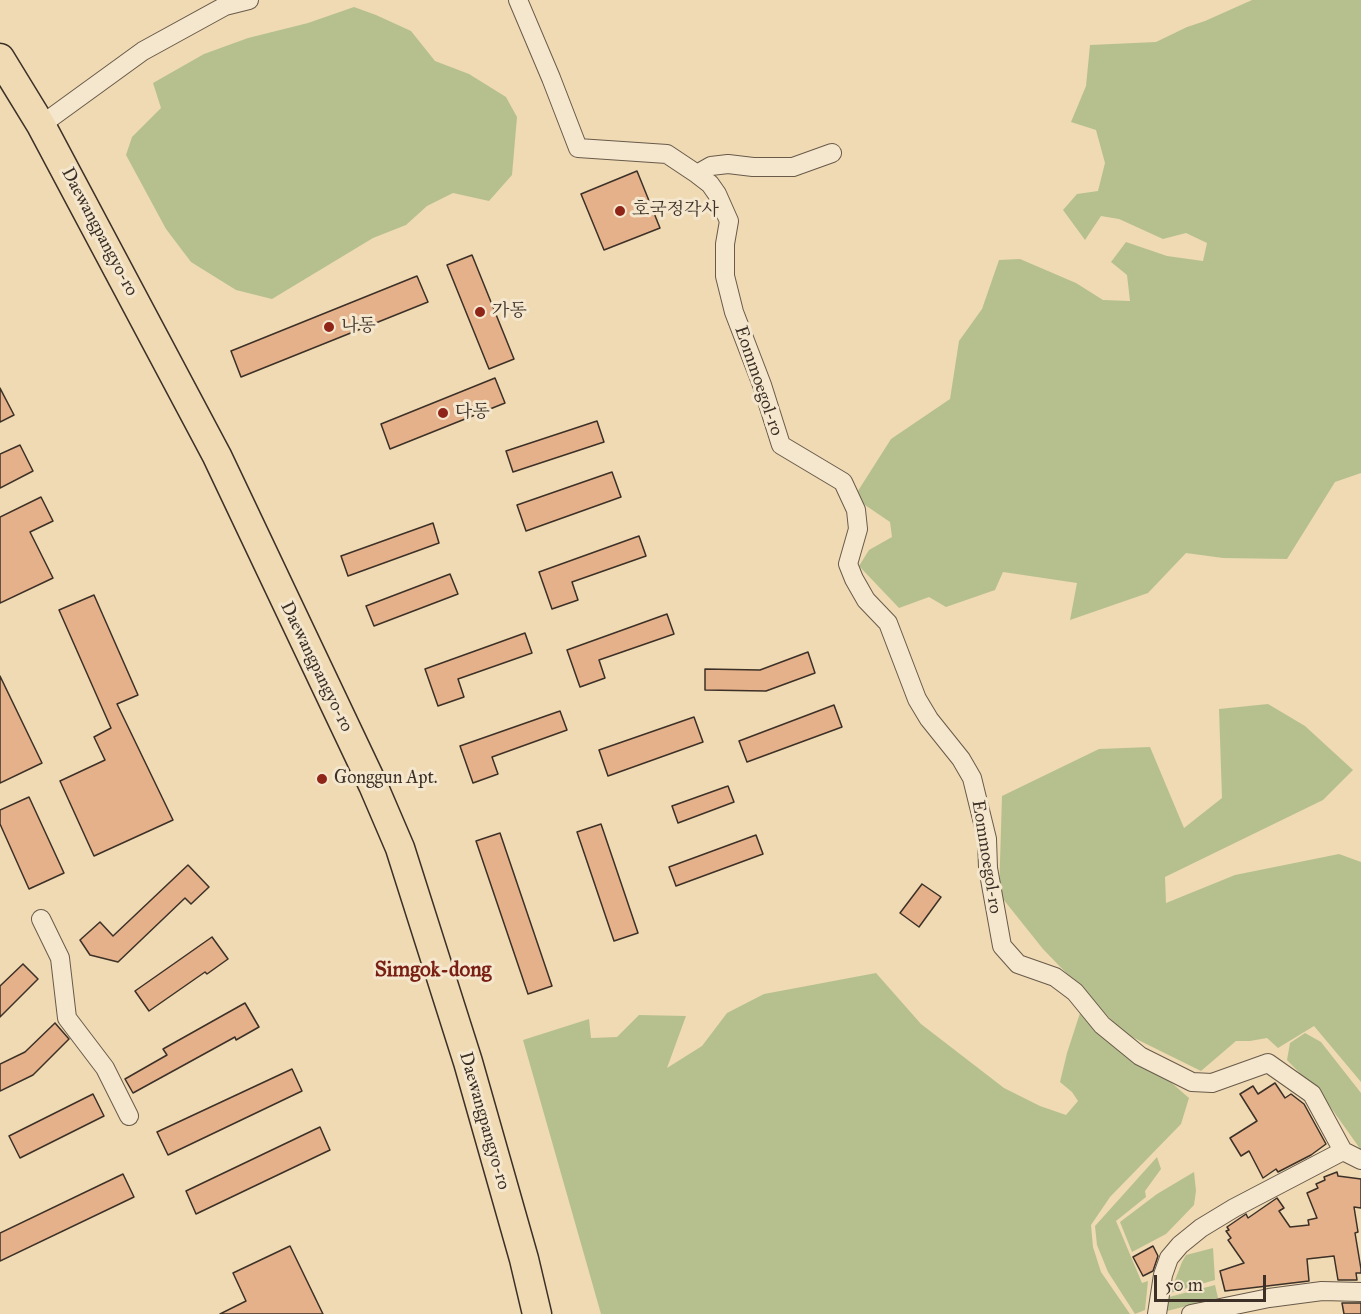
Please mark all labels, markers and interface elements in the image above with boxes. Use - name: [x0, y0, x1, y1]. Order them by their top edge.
- street label: Daewangpangyo-ro: [56, 164, 142, 300]
- place label: 호국정각사: [632, 200, 719, 222]
- marker: 호국정각사: [613, 204, 627, 218]
- place label: 가동: [492, 301, 527, 323]
- marker: 가동: [473, 305, 487, 319]
- place label: 나동: [341, 316, 376, 338]
- marker: 나동: [322, 320, 336, 334]
- street label: Eommoegol-ro: [729, 323, 787, 439]
- place label: 다동: [455, 402, 490, 424]
- marker: 다동: [436, 406, 450, 420]
- street label: Daewangpangyo-ro: [275, 598, 357, 736]
- place label: Gonggun Apt.: [334, 768, 438, 790]
- marker: Gonggun Apt.: [315, 772, 329, 786]
- street label: Eommoegol-ro: [966, 799, 1006, 915]
- district label: Simgok-dong: [375, 958, 491, 984]
- street label: Daewangpangyo-ro: [454, 1050, 514, 1192]
- scale bar: [1157, 1263, 1270, 1301]
- text: 50 m: [1165, 1274, 1203, 1296]

